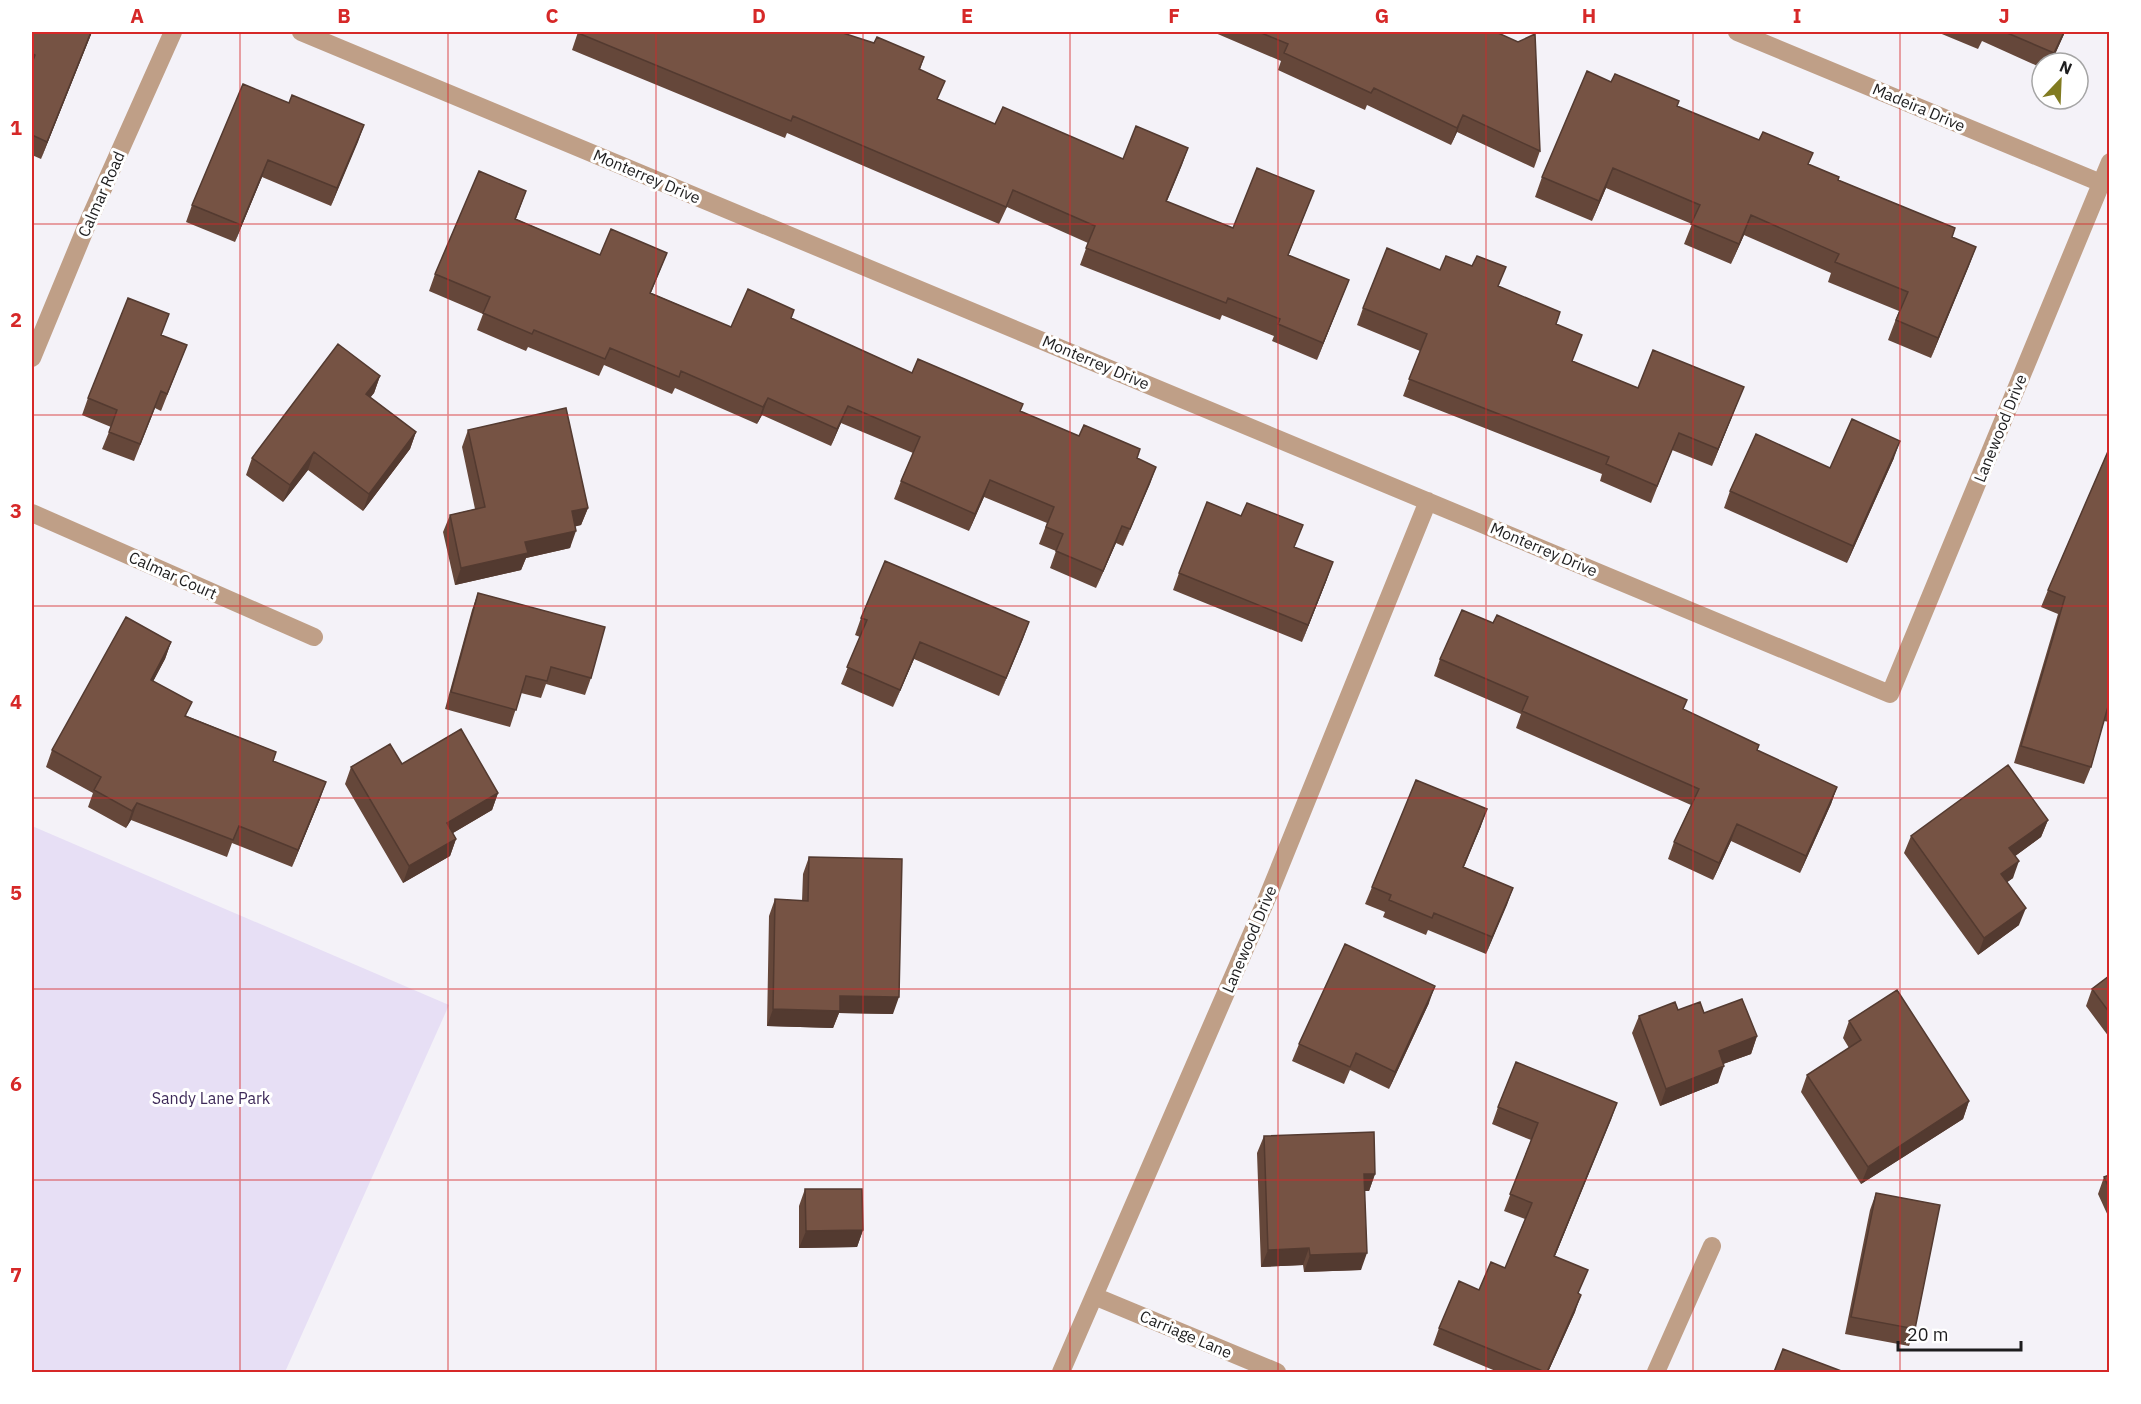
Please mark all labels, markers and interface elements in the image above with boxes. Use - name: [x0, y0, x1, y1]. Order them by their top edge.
- text: A: [130, 2, 144, 29]
- text: B: [337, 2, 351, 29]
- text: C: [545, 2, 559, 29]
- text: D: [752, 2, 766, 29]
- text: E: [961, 2, 973, 29]
- text: F: [1168, 2, 1180, 29]
- text: G: [1375, 2, 1389, 29]
- text: H: [1582, 2, 1596, 29]
- text: I: [1793, 2, 1801, 29]
- text: J: [1998, 2, 2010, 29]
- north arrow: [2030, 51, 2090, 111]
- text: N: [2057, 56, 2075, 79]
- street label: Madeira Drive: [1870, 78, 1969, 136]
- text: 1: [10, 114, 22, 141]
- street label: Monterrey Drive: [590, 144, 704, 208]
- street label: Calmar Road: [73, 148, 129, 240]
- text: 2: [10, 306, 22, 333]
- street label: Monterrey Drive: [1039, 330, 1153, 394]
- street label: Lanewood Drive: [1969, 371, 2031, 485]
- text: 3: [10, 497, 22, 524]
- street label: Monterrey Drive: [1487, 517, 1601, 581]
- street label: Calmar Court: [126, 547, 220, 603]
- text: 4: [10, 688, 22, 715]
- text: 5: [10, 879, 22, 906]
- street label: Lanewood Drive: [1217, 882, 1281, 996]
- text: 6: [10, 1070, 22, 1097]
- park label: Sandy Lane Park: [152, 1088, 271, 1108]
- text: 7: [10, 1261, 22, 1288]
- street label: Carriage Lane: [1137, 1306, 1235, 1362]
- scale bar: [1898, 1314, 2021, 1352]
- text: 20 m: [1907, 1323, 1949, 1346]

